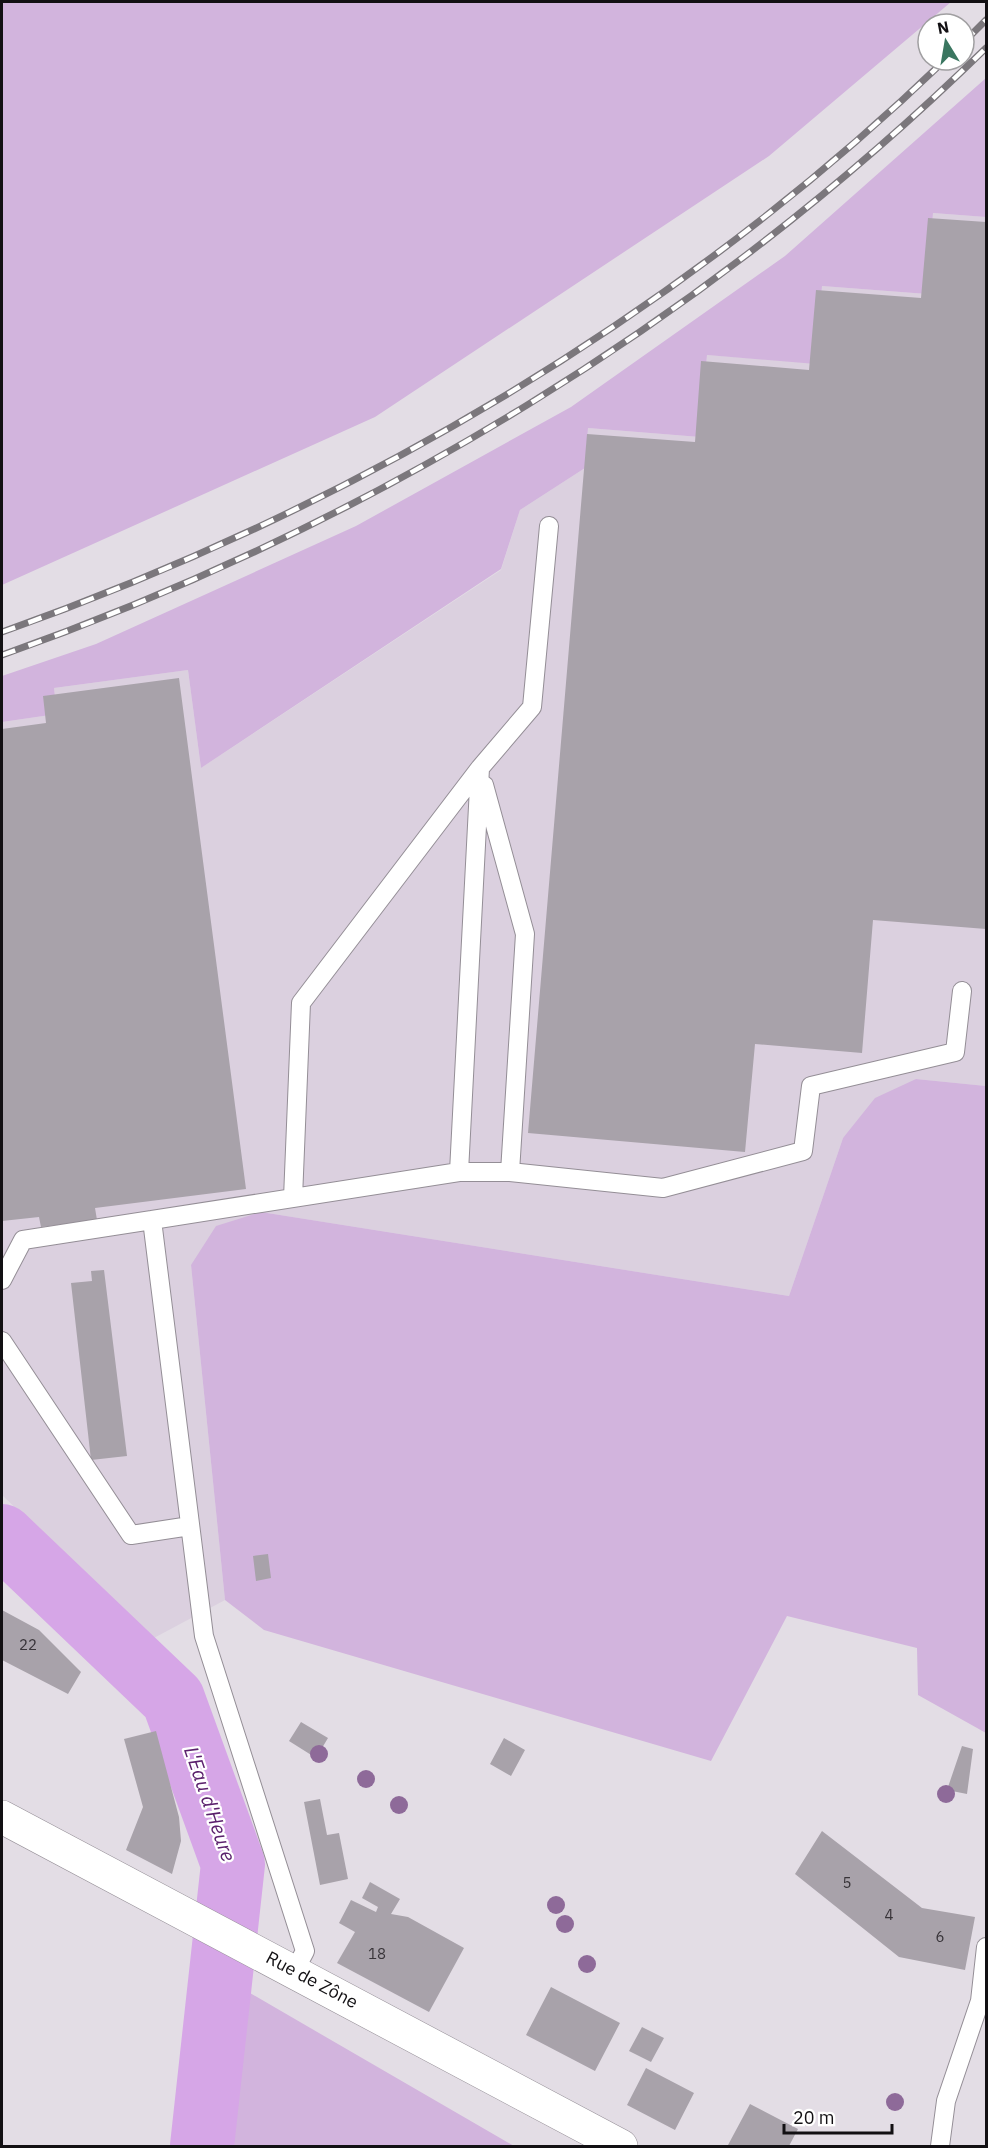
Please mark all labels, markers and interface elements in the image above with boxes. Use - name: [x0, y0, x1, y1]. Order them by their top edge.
- north arrow: [916, 12, 976, 72]
- text: N: [936, 16, 951, 38]
- house number: 22: [19, 1635, 37, 1654]
- water label: L'Eau d'Heure: [178, 1743, 243, 1865]
- house number: 5: [842, 1873, 852, 1892]
- house number: 4: [884, 1905, 894, 1924]
- house number: 6: [935, 1927, 945, 1946]
- house number: 18: [368, 1944, 386, 1963]
- street label: Rue de Zône: [262, 1946, 362, 2013]
- scale bar: [784, 2097, 892, 2135]
- text: 20 m: [793, 2106, 835, 2129]

